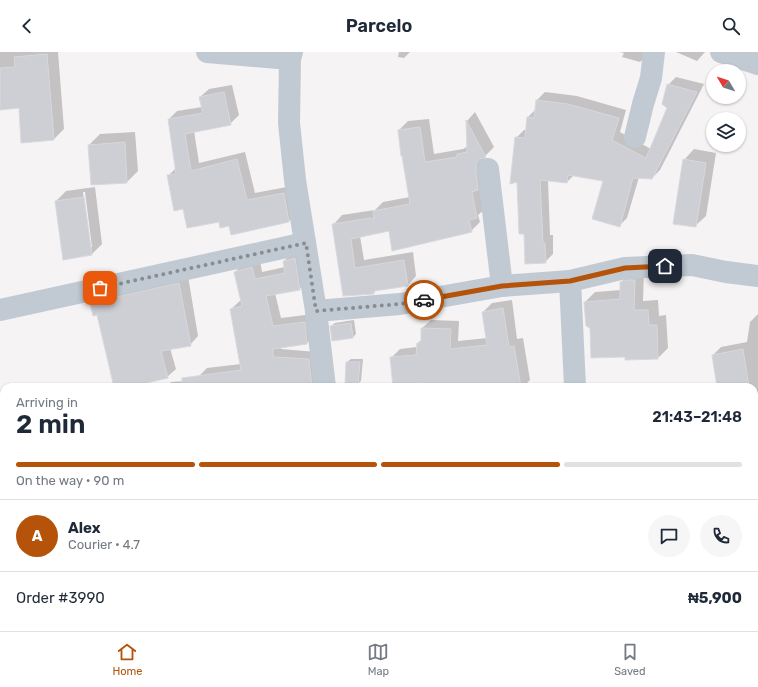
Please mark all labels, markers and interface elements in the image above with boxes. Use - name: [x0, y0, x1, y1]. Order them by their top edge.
- icon: back: [16, 15, 38, 37]
- text: Parcelo: [346, 15, 412, 37]
- icon: search: [720, 15, 742, 37]
- north arrow: [706, 64, 746, 104]
- map controls: [706, 64, 746, 152]
- button: layers: [706, 112, 746, 152]
- pin: [648, 249, 682, 283]
- icon: home: [654, 255, 676, 277]
- pin: [83, 271, 117, 305]
- icon: bag: [89, 277, 111, 299]
- courier: [404, 280, 444, 320]
- icon: car: [413, 289, 435, 311]
- text: Arriving in: [16, 395, 78, 410]
- text: 21:43–21:48: [652, 408, 742, 426]
- text: 2 min: [16, 409, 85, 440]
- text: On the way · 90 m: [16, 473, 124, 488]
- button: chat: [648, 515, 690, 557]
- button: phone: [700, 515, 742, 557]
- text: Alex: [68, 519, 101, 537]
- text: A: [32, 527, 42, 545]
- text: Courier · 4.7: [68, 537, 140, 552]
- text: Order #3990: [16, 589, 105, 607]
- text: ₦5,900: [688, 589, 742, 607]
- tab: Home: [112, 641, 143, 678]
- tab: Map: [367, 641, 389, 678]
- tab: Saved: [614, 641, 646, 678]

